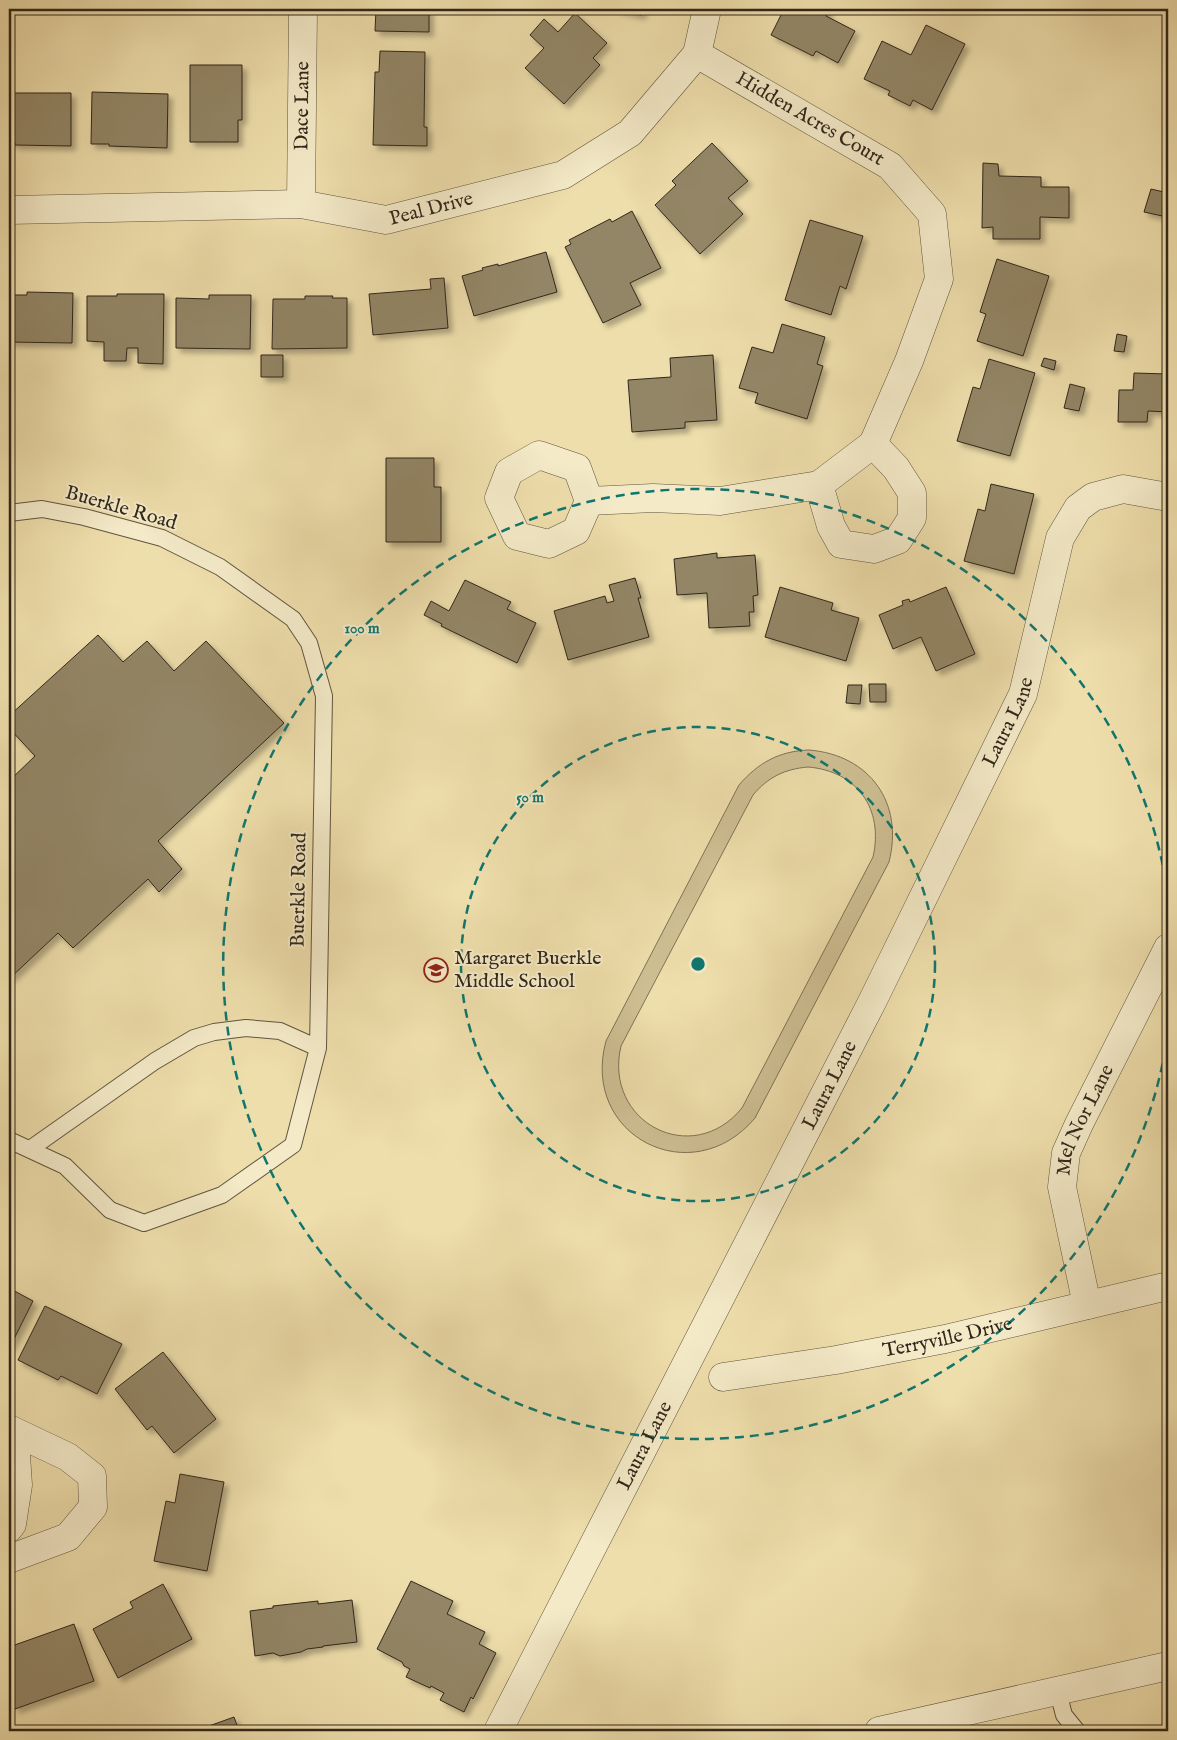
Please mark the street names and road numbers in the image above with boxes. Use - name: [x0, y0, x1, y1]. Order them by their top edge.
- street label: Dace Lane: [289, 61, 315, 151]
- street label: Hidden Acres Court: [731, 66, 889, 172]
- street label: Peal Drive: [386, 186, 476, 231]
- street label: Buerkle Road: [62, 480, 180, 536]
- street label: Laura Lane: [977, 675, 1039, 771]
- street label: Buerkle Road: [285, 832, 313, 948]
- street label: Laura Lane: [796, 1036, 863, 1134]
- street label: Mel Nor Lane: [1051, 1060, 1120, 1177]
- street label: Terryville Drive: [881, 1311, 1015, 1363]
- street label: Laura Lane: [611, 1397, 678, 1494]

